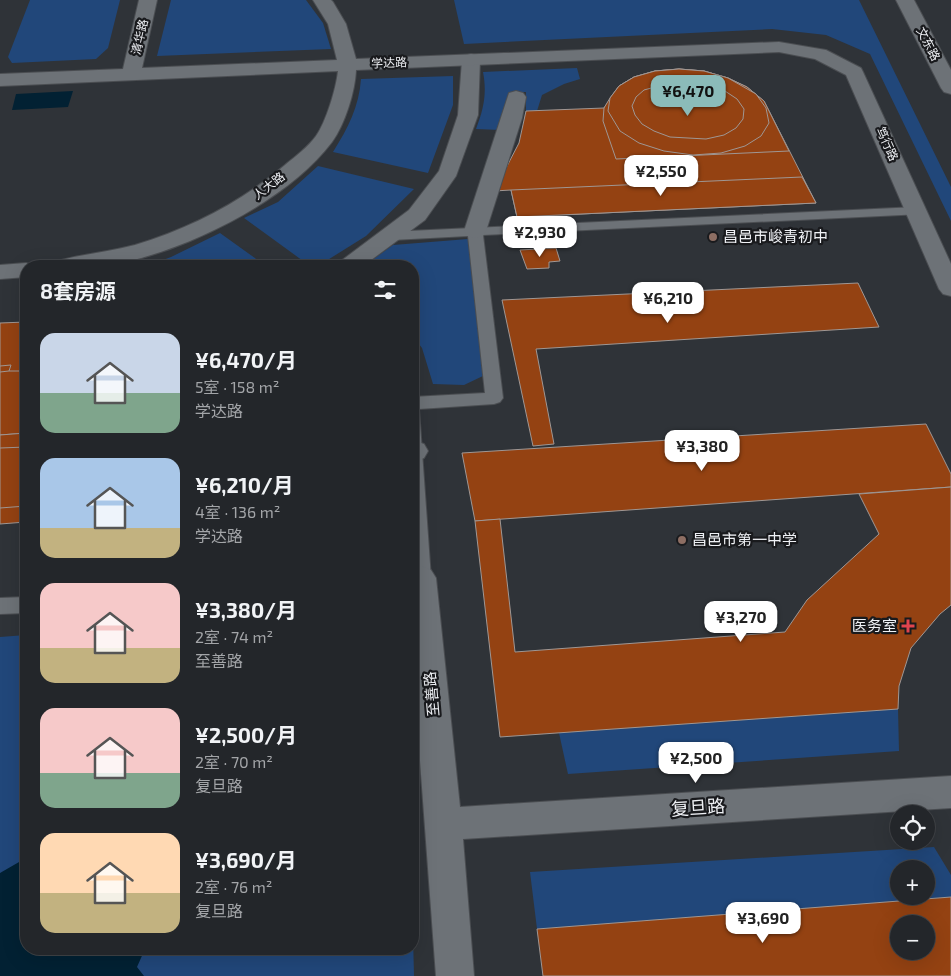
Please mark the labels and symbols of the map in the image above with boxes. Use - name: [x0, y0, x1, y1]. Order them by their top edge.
- street label: 清华路: [128, 18, 150, 56]
- street label: 文东路: [914, 24, 944, 63]
- street label: 学达路: [371, 54, 407, 70]
- pin: ¥6,470: [647, 74, 729, 117]
- street label: 笃行路: [874, 124, 902, 163]
- pin: ¥2,550: [620, 154, 702, 197]
- street label: 人大路: [250, 169, 287, 202]
- pin: ¥2,930: [499, 216, 581, 258]
- place label: 昌邑市峻青初中: [723, 227, 828, 245]
- marker: 昌邑市峻青初中: [707, 231, 719, 243]
- pin: ¥6,210: [627, 282, 709, 324]
- pin: ¥3,380: [661, 430, 743, 472]
- place label: 昌邑市第一中学: [692, 530, 797, 548]
- marker: 昌邑市第一中学: [676, 534, 688, 546]
- pin: ¥3,270: [700, 600, 782, 643]
- place label: 医务室: [852, 616, 897, 634]
- marker: 医务室: [901, 619, 915, 633]
- street label: 至善路: [420, 671, 442, 717]
- pin: ¥2,500: [655, 742, 737, 784]
- street label: 复旦路: [670, 794, 726, 820]
- pin: ¥3,690: [722, 902, 804, 944]

